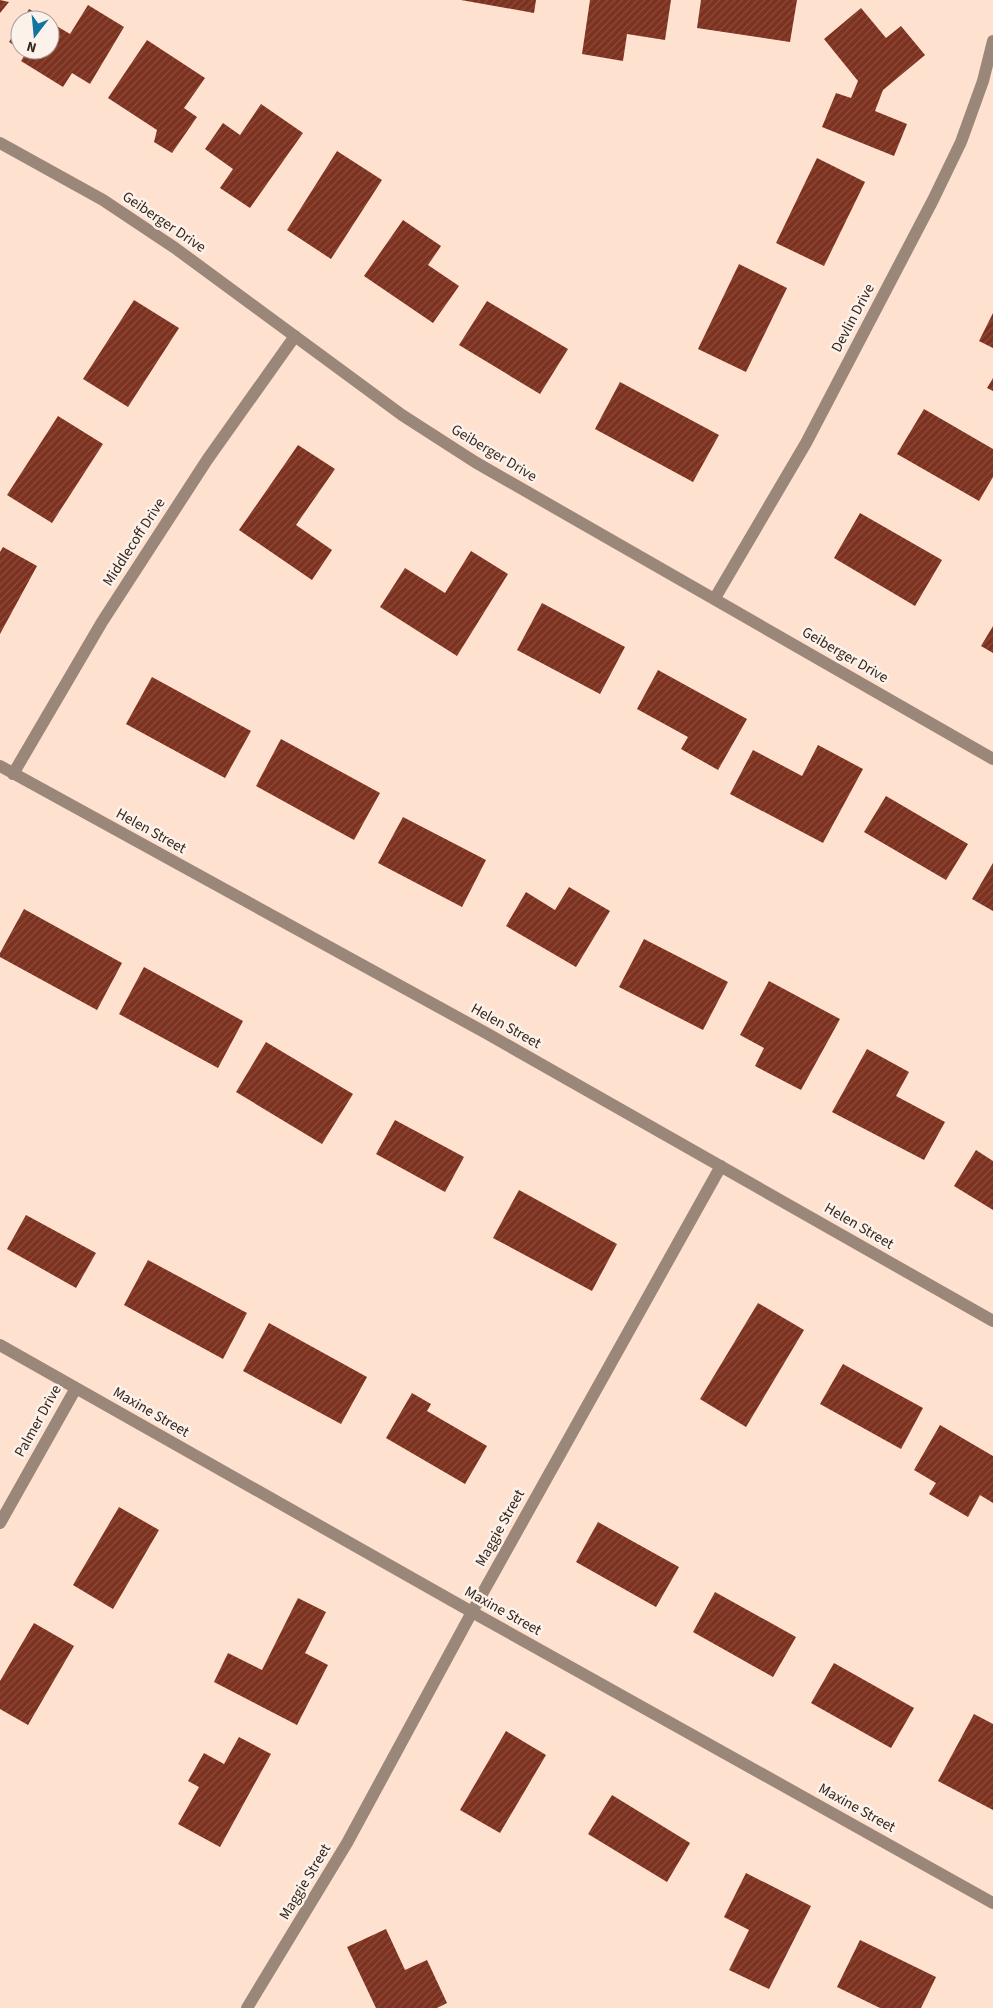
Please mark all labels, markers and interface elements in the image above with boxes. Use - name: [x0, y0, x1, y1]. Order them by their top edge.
- north arrow: [10, 10, 60, 60]
- text: N: [24, 36, 39, 57]
- street label: Geiberger Drive: [118, 186, 210, 258]
- street label: Devlin Drive: [826, 280, 880, 356]
- street label: Geiberger Drive: [447, 419, 541, 487]
- street label: Middlecoff Drive: [98, 494, 170, 590]
- street label: Geiberger Drive: [798, 622, 892, 688]
- street label: Helen Street: [112, 803, 190, 859]
- street label: Helen Street: [467, 998, 545, 1054]
- street label: Helen Street: [820, 1198, 898, 1254]
- street label: Palmer Drive: [9, 1381, 67, 1461]
- street label: Maxine Street: [109, 1382, 193, 1442]
- street label: Maggie Street: [470, 1486, 530, 1570]
- street label: Maxine Street: [461, 1581, 545, 1641]
- street label: Maxine Street: [815, 1778, 899, 1838]
- street label: Maggie Street: [274, 1840, 336, 1924]

